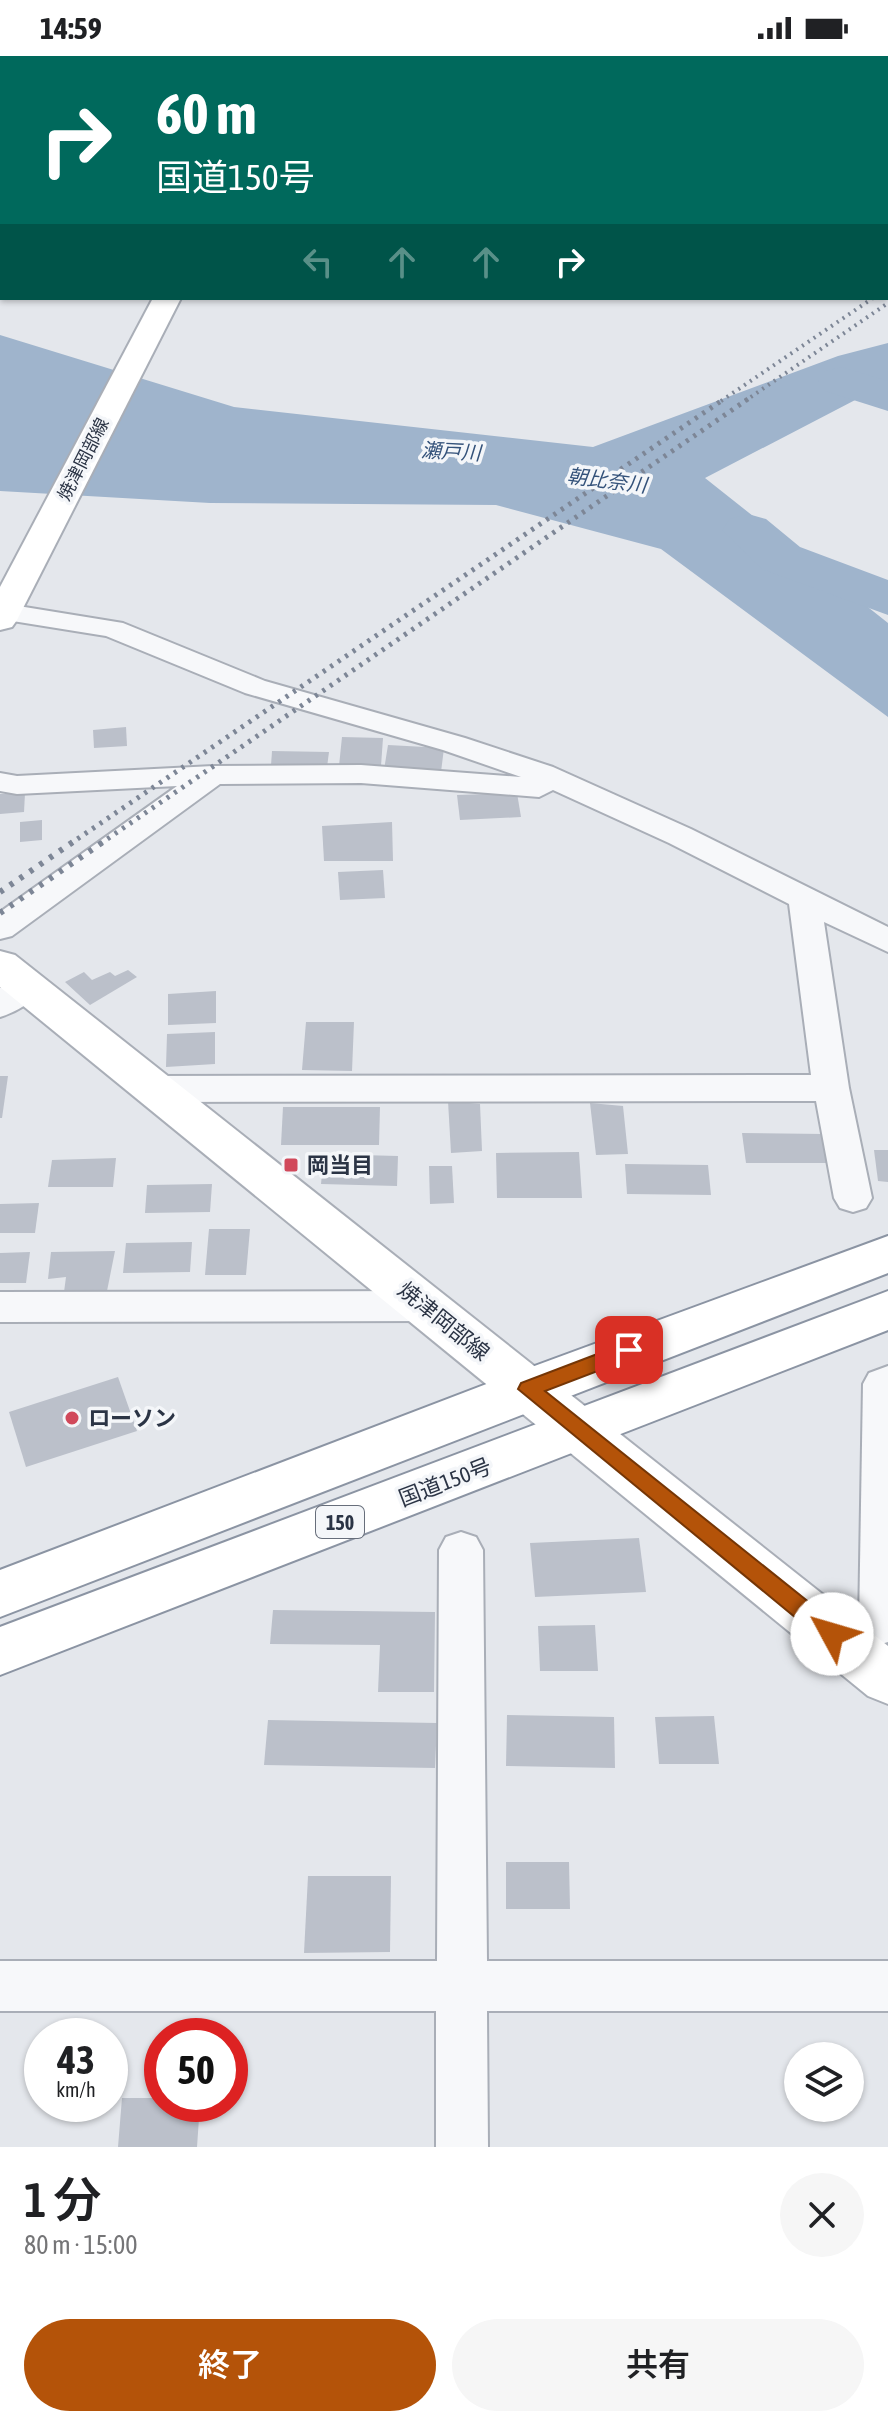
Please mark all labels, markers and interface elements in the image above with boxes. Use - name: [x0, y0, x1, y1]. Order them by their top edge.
- text: 14:59: [40, 11, 102, 45]
- text: 60 m: [156, 82, 257, 146]
- icon: right: [24, 88, 128, 192]
- text: 国道150号: [156, 156, 315, 198]
- icon: left: [296, 240, 340, 284]
- icon: ahead: [380, 240, 424, 284]
- icon: ahead: [464, 240, 508, 284]
- icon: right: [548, 240, 592, 284]
- street label: 焼津岡部線: [53, 414, 113, 504]
- water label: 瀬戸川: [420, 438, 484, 464]
- water label: 朝比奈川: [566, 464, 650, 497]
- place label: 岡当目: [307, 1152, 373, 1178]
- marker: 岡当目: [282, 1156, 300, 1174]
- street label: 焼津岡部線: [393, 1276, 495, 1366]
- pin: [595, 1316, 663, 1384]
- icon: arrive: [607, 1328, 651, 1372]
- place label: ローソン: [88, 1405, 176, 1431]
- marker: ローソン: [63, 1409, 81, 1427]
- street label: 国道150号: [395, 1452, 495, 1512]
- road number: 150: [316, 1506, 364, 1538]
- position arrow: [790, 1592, 874, 1676]
- speed limit sign: 50: [144, 2018, 248, 2122]
- text: 43: [57, 2037, 95, 2082]
- map controls: [784, 2042, 864, 2122]
- button: layers: [784, 2042, 864, 2122]
- text: km/h: [56, 2078, 96, 2101]
- text: 1 分: [24, 2172, 101, 2227]
- button: close: [780, 2173, 864, 2257]
- text: 80 m · 15:00: [24, 2230, 137, 2260]
- button: 終了: [24, 2319, 436, 2411]
- button: 共有: [452, 2319, 864, 2411]

